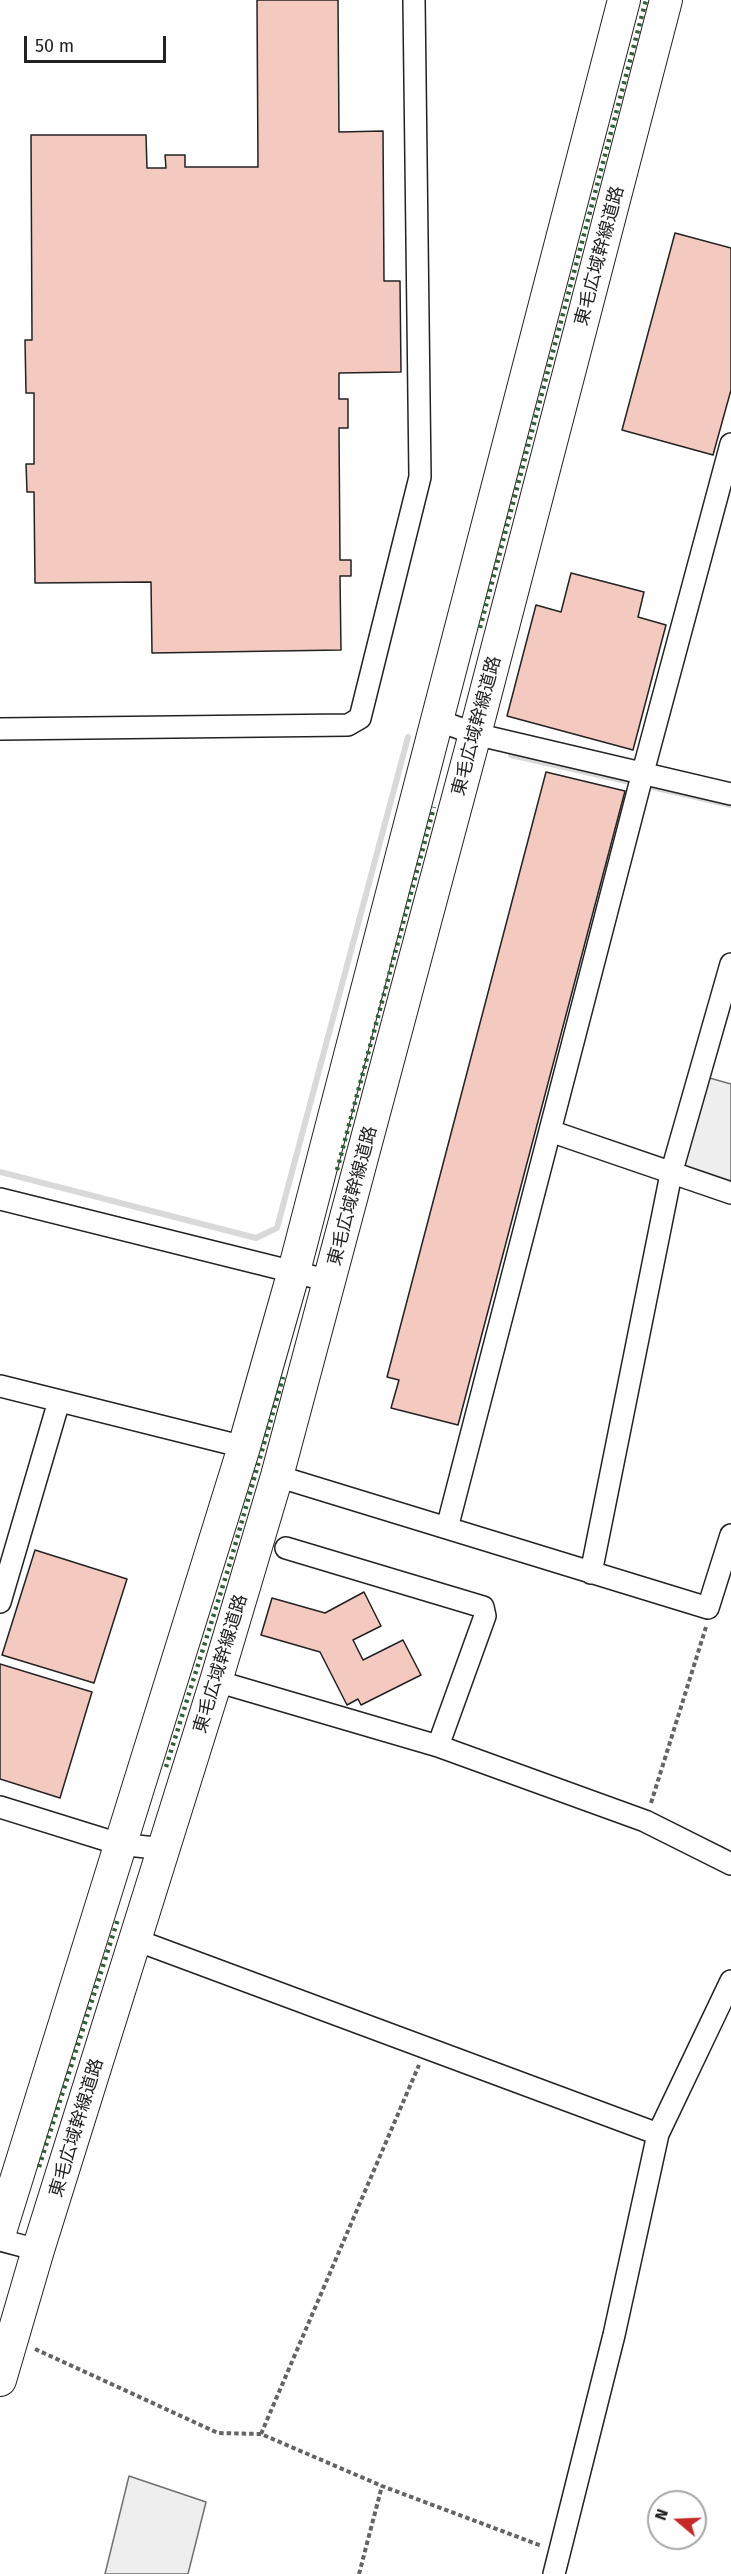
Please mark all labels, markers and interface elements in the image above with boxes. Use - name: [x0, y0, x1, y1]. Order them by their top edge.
- scale bar: [27, 24, 170, 62]
- text: 50 m: [35, 35, 74, 57]
- street label: 東毛広域幹線道路: [571, 184, 629, 328]
- street label: 東毛広域幹線道路: [448, 654, 506, 798]
- street label: 東毛広域幹線道路: [324, 1124, 382, 1268]
- street label: 東毛広域幹線道路: [190, 1592, 252, 1736]
- street label: 東毛広域幹線道路: [46, 2056, 108, 2200]
- north arrow: [647, 2490, 707, 2550]
- text: N: [651, 2507, 672, 2523]

